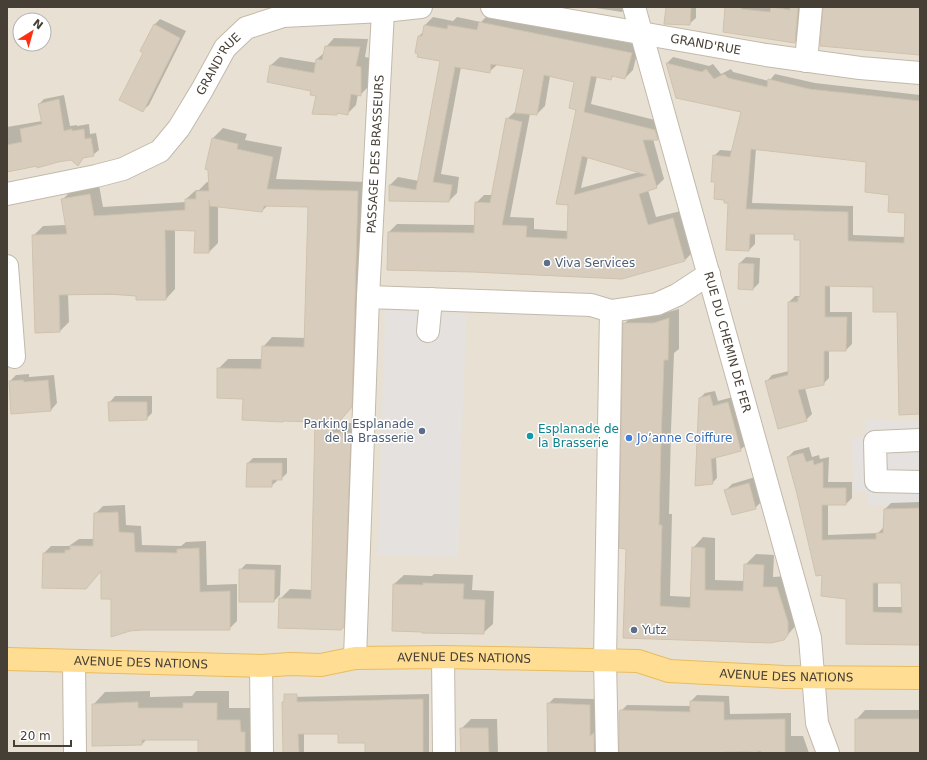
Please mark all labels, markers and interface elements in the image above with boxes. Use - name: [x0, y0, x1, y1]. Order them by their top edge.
- north arrow: [12, 12, 52, 52]
- text: N: [30, 16, 45, 32]
- street label: GRAND'RUE: [193, 30, 243, 98]
- street label: GRAND'RUE: [669, 31, 742, 58]
- street label: PASSAGE DES BRASSEURS: [364, 74, 387, 234]
- place label: Viva Services: [555, 256, 635, 270]
- marker: Viva Services: [542, 258, 552, 268]
- street label: RUE DU CHEMIN DE FER: [701, 270, 754, 414]
- place label: Parking Esplanade de la Brasserie: [304, 417, 414, 445]
- place label: Esplanade de la Brasserie: [538, 422, 619, 450]
- marker: Parking Esplanade de la Brasserie: [417, 426, 427, 436]
- marker: Esplanade de la Brasserie: [525, 431, 535, 441]
- place label: Jo’anne Coiffure: [636, 431, 732, 445]
- marker: Jo’anne Coiffure: [624, 433, 634, 443]
- place label: Yutz: [641, 623, 667, 637]
- marker: Yutz: [629, 625, 639, 635]
- street label: AVENUE DES NATIONS: [397, 650, 531, 666]
- street label: AVENUE DES NATIONS: [74, 654, 208, 672]
- street label: AVENUE DES NATIONS: [719, 667, 853, 685]
- scale bar: [14, 722, 71, 748]
- text: 20 m: [20, 729, 51, 743]

